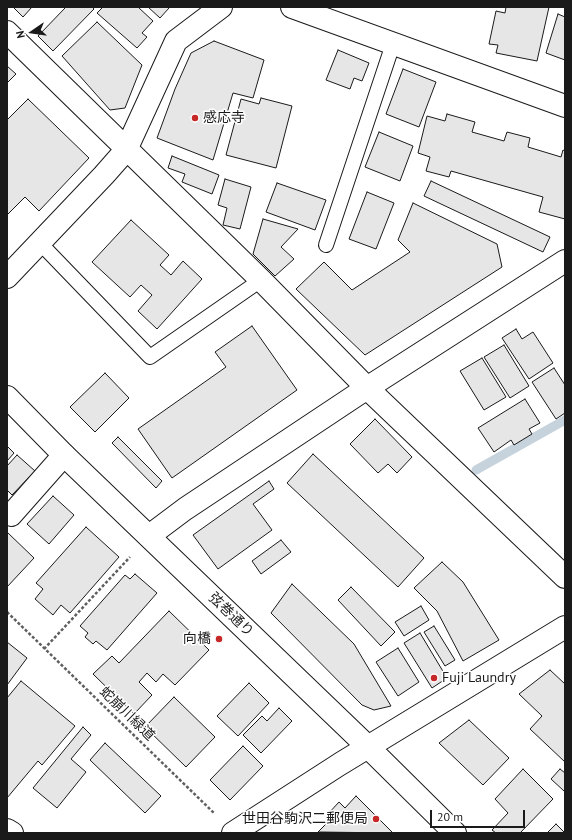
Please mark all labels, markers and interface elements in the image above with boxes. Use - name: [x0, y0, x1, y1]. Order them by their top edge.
- north arrow: [12, 12, 52, 52]
- text: N: [13, 30, 28, 40]
- place label: 感応寺: [203, 110, 245, 126]
- marker: 感応寺: [190, 113, 200, 123]
- street label: 弦巻通り: [205, 590, 257, 640]
- place label: 向橋: [183, 631, 211, 647]
- marker: 向橋: [214, 634, 224, 644]
- place label: Fuji Laundry: [442, 670, 516, 686]
- marker: Fuji Laundry: [429, 673, 439, 683]
- street label: 蛇崩川緑道: [96, 684, 158, 744]
- scale bar: [432, 802, 527, 828]
- text: 20 m: [437, 809, 463, 824]
- place label: 世田谷駒沢二郵便局: [242, 811, 368, 827]
- marker: 世田谷駒沢二郵便局: [371, 814, 381, 824]

